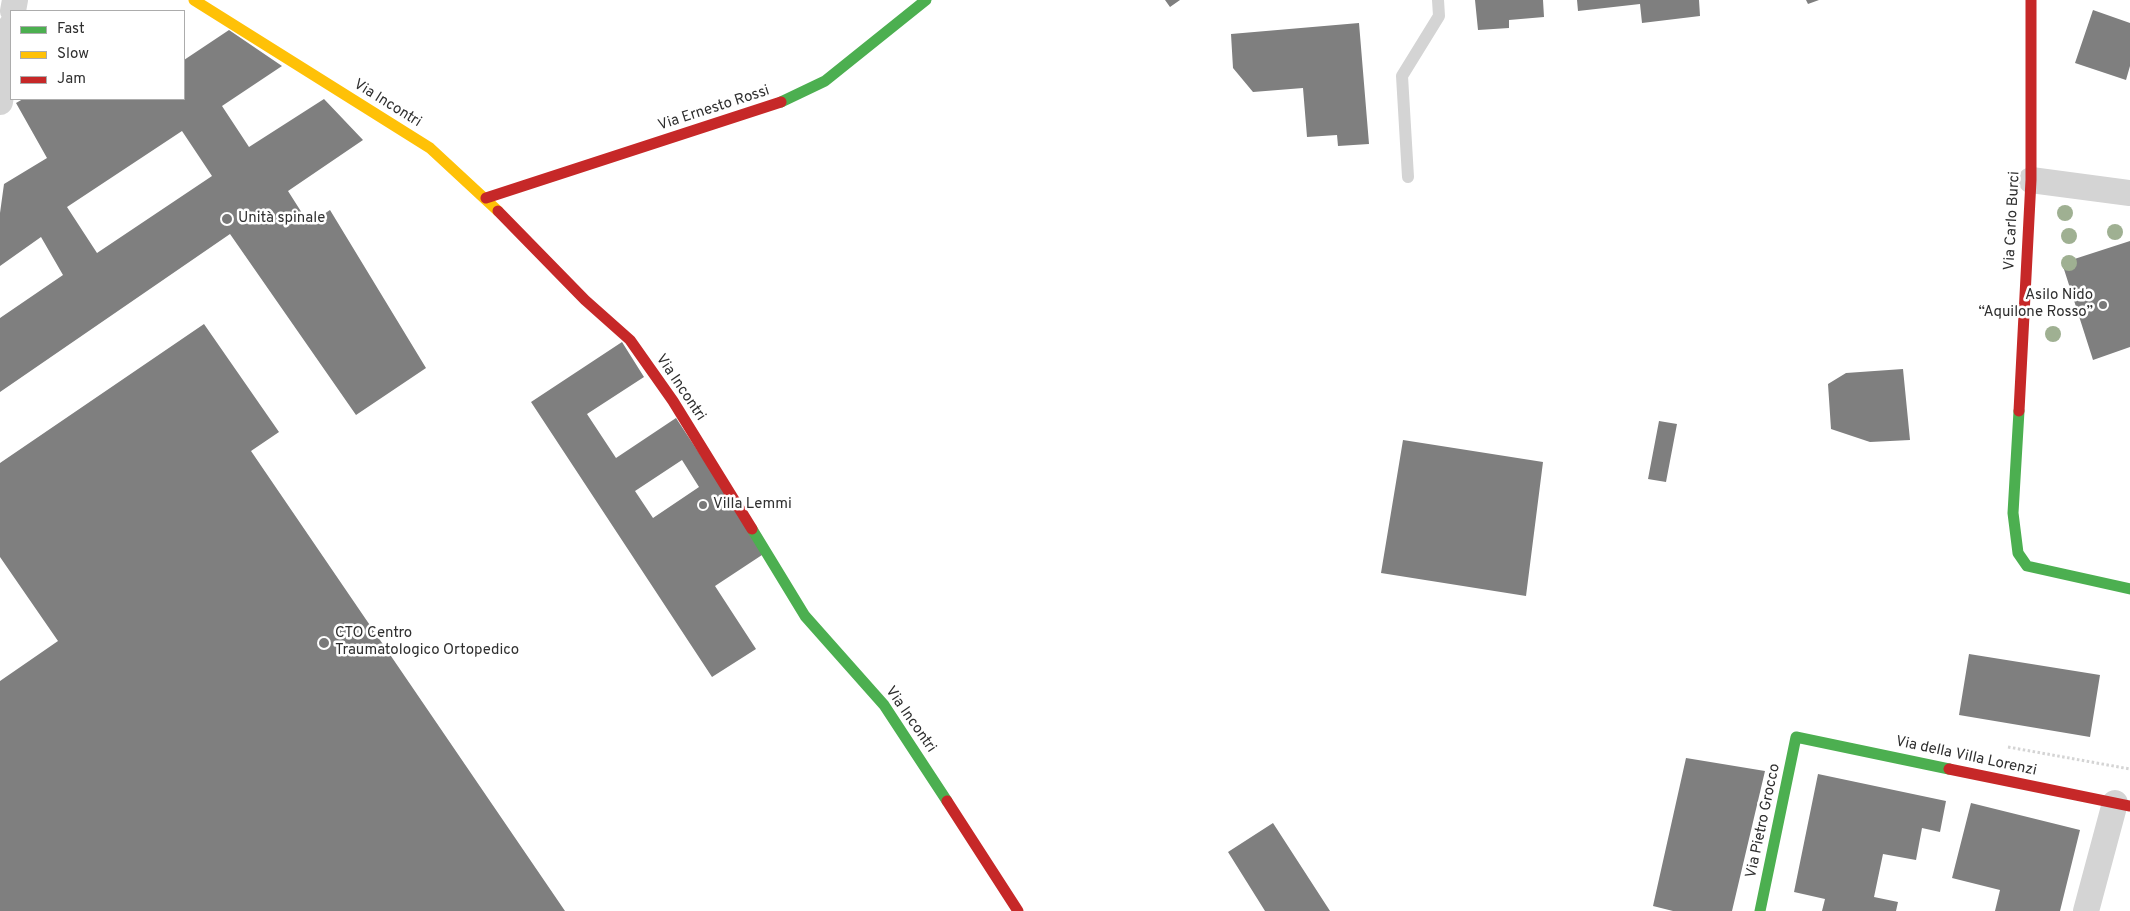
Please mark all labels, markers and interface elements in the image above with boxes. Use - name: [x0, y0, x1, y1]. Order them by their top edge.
- legend: [10, 10, 185, 100]
- text: Fast: [57, 20, 85, 39]
- text: Slow: [57, 45, 89, 64]
- text: Jam: [57, 70, 86, 89]
- street label: Via Incontri: [350, 76, 424, 132]
- street label: Via Ernesto Rossi: [656, 82, 772, 136]
- street label: Via Carlo Burci: [2001, 171, 2025, 271]
- place label: Unità spinale: [238, 210, 325, 228]
- marker: Unità spinale: [220, 212, 234, 226]
- place label: Asilo Nido “Aquilone Rosso”: [1978, 287, 2093, 322]
- marker: Asilo Nido “Aquilone Rosso”: [2097, 299, 2109, 311]
- street label: Via Incontri: [651, 351, 709, 425]
- place label: Villa Lemmi: [713, 496, 792, 514]
- marker: Villa Lemmi: [697, 499, 709, 511]
- place label: CTO Centro Traumatologico Ortopedico: [335, 625, 519, 660]
- marker: CTO Centro Traumatologico Ortopedico: [317, 636, 331, 650]
- street label: Via Incontri: [881, 683, 939, 757]
- street label: Via della Villa Lorenzi: [1894, 733, 2038, 781]
- street label: Via Pietro Grocco: [1743, 762, 1785, 880]

